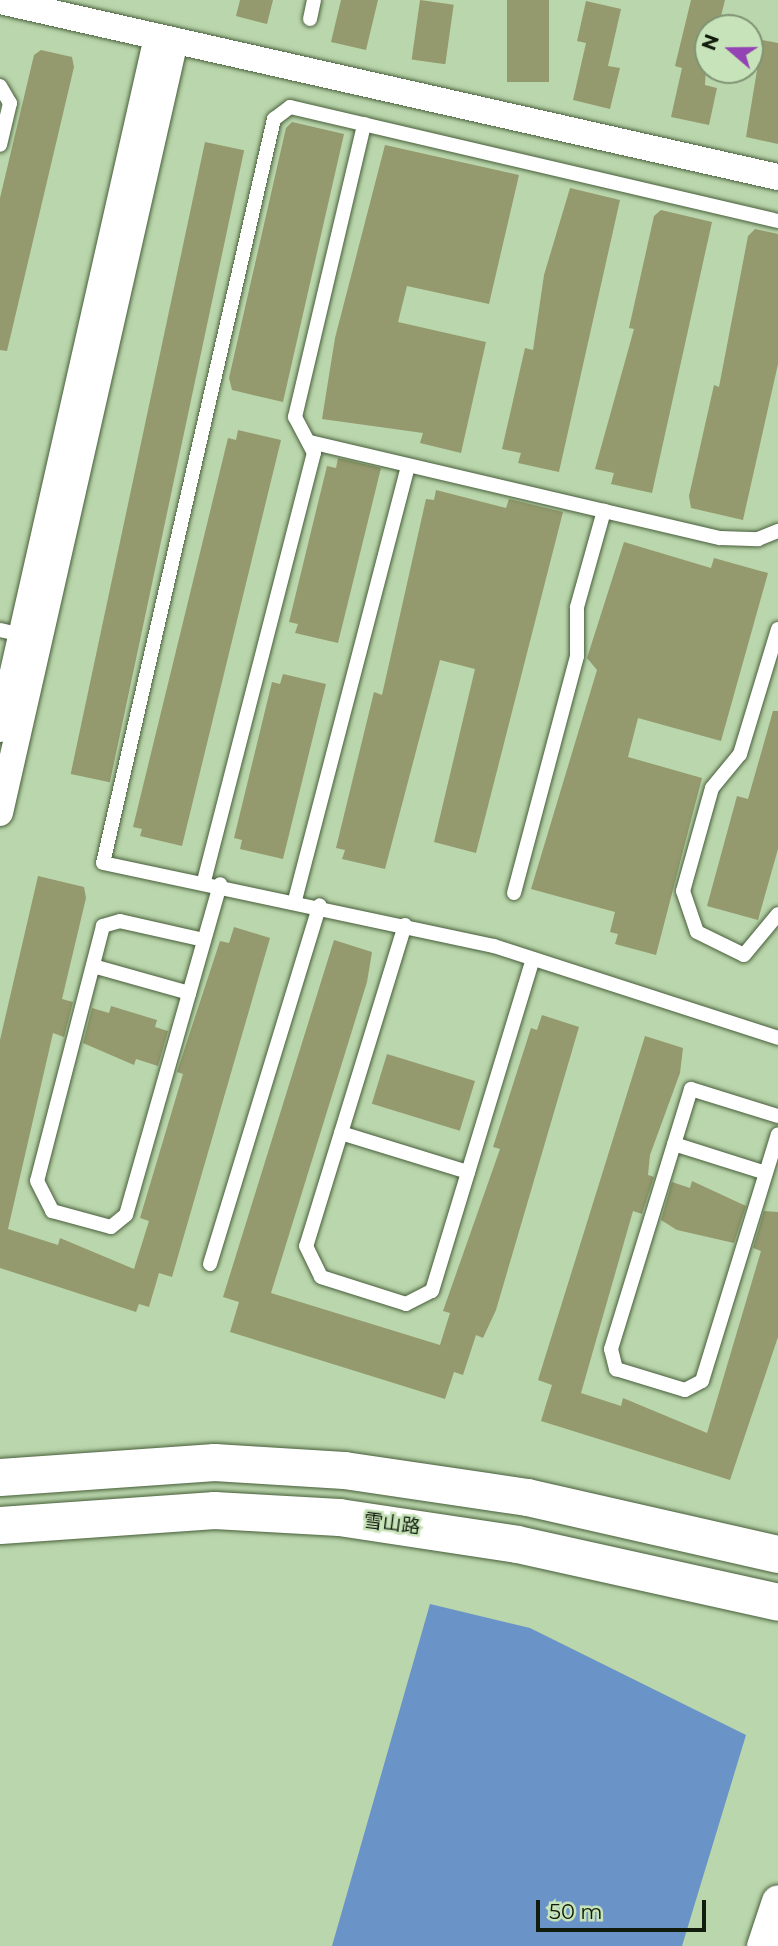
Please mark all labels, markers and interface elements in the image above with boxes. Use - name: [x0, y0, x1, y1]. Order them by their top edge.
- north arrow: [694, 14, 764, 84]
- text: N: [697, 31, 724, 53]
- street label: 雪山路: [362, 1509, 422, 1539]
- scale bar: [540, 1886, 710, 1930]
- text: 50 m: [549, 1899, 603, 1924]

